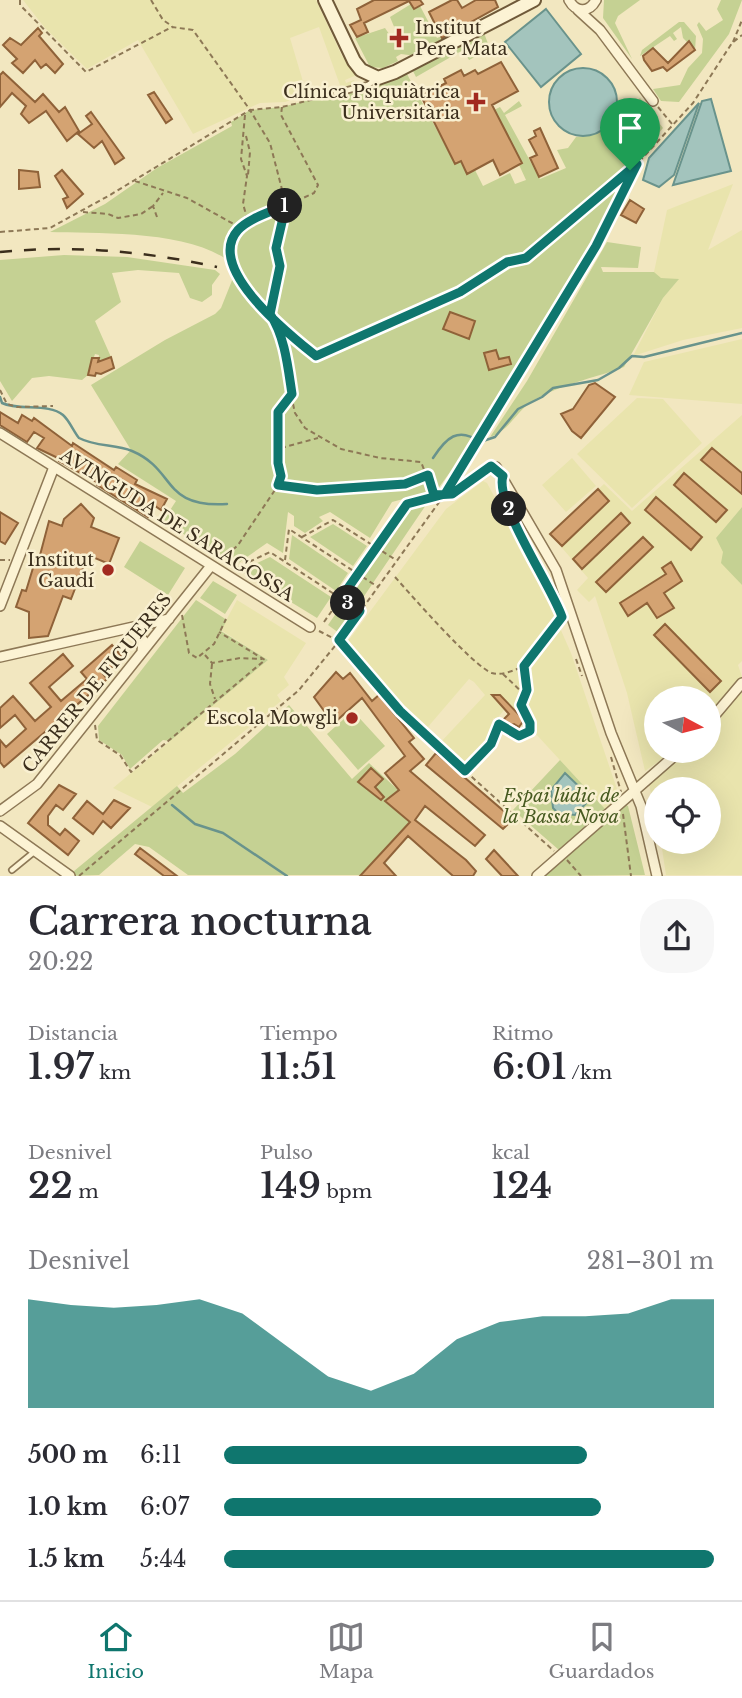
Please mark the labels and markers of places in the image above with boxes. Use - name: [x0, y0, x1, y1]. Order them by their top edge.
- place label: Institut Pere Mata: [415, 17, 507, 60]
- marker: Institut Pere Mata: [389, 28, 409, 48]
- place label: Clínica Psiquiàtrica Universitària: [283, 81, 460, 124]
- marker: Clínica Psiquiàtrica Universitària: [466, 92, 486, 112]
- pin: [600, 98, 660, 170]
- pin: 1: [268, 188, 302, 224]
- pin: 2: [491, 491, 526, 526]
- place label: Institut Gaudí: [27, 549, 95, 592]
- marker: Institut Gaudí: [100, 562, 116, 578]
- pin: 3: [330, 586, 366, 620]
- place label: Escola Mowgli: [206, 707, 338, 729]
- marker: Escola Mowgli: [344, 710, 360, 726]

